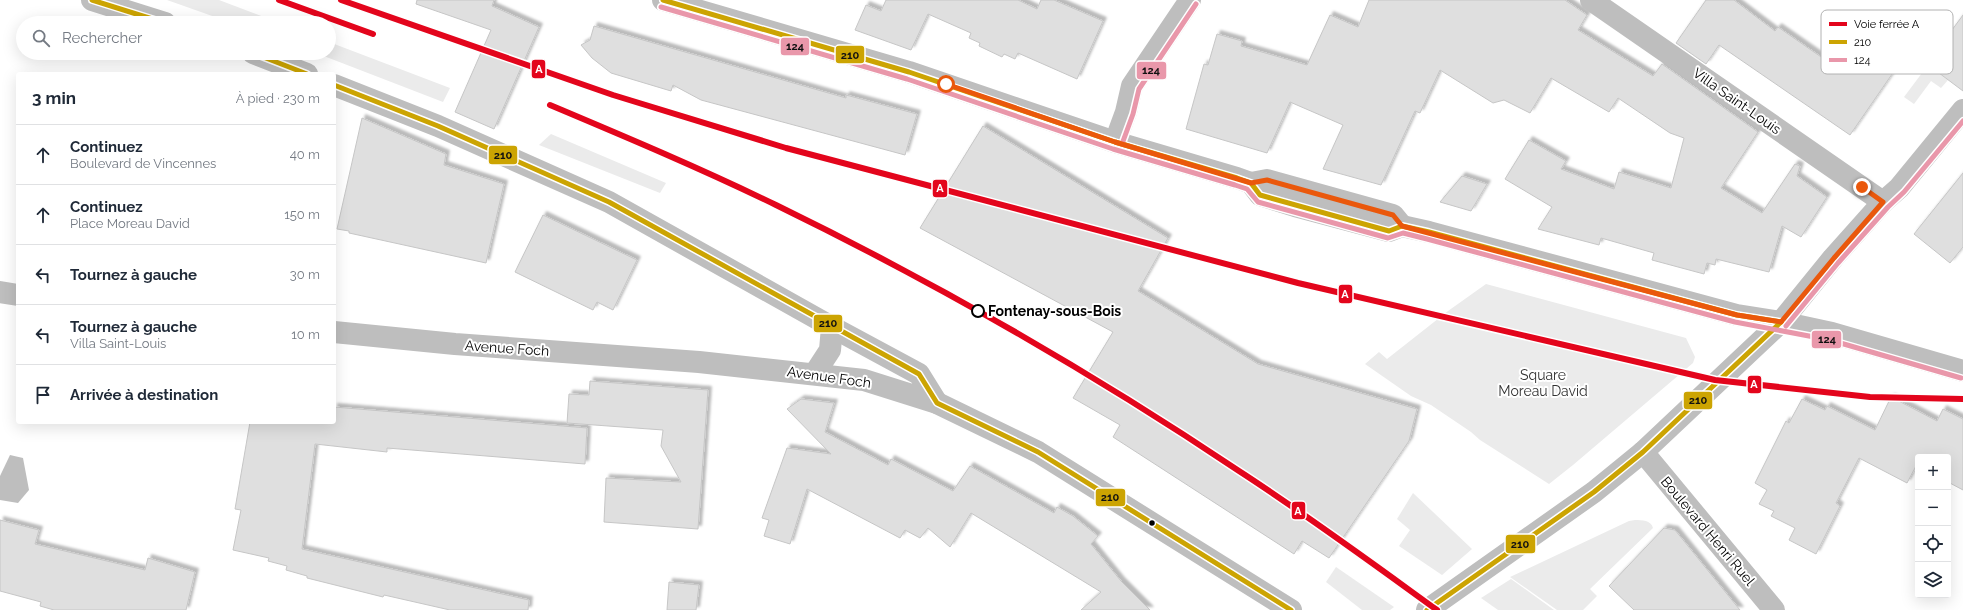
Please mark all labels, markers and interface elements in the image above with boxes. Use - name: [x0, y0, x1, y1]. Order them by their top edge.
- legend: [1821, 10, 1953, 74]
- search box: [16, 16, 336, 60]
- text: Voie ferrée A: [1854, 18, 1920, 31]
- icon: search: [30, 27, 52, 49]
- text: Rechercher: [62, 29, 142, 47]
- text: 210: [1854, 36, 1871, 49]
- line badge: 124: [780, 37, 810, 56]
- text: 124: [786, 40, 804, 53]
- line badge: 210: [835, 45, 865, 64]
- text: 210: [841, 49, 859, 62]
- text: 124: [1854, 54, 1870, 67]
- line badge: A: [531, 59, 546, 79]
- line badge: 124: [1136, 61, 1167, 80]
- text: A: [535, 63, 543, 76]
- text: 124: [1142, 64, 1160, 77]
- street label: Villa Saint-Louis: [1690, 65, 1784, 137]
- route start: [937, 75, 955, 93]
- text: 3 min: [32, 88, 76, 108]
- text: À pied · 230 m: [236, 91, 320, 106]
- text: Continuez: [70, 138, 143, 156]
- icon: ahead: [32, 144, 54, 166]
- line badge: 210: [488, 145, 518, 165]
- text: 40 m: [290, 147, 320, 162]
- text: 210: [494, 149, 512, 162]
- text: Boulevard de Vincennes: [70, 156, 216, 171]
- route end: [1853, 178, 1871, 196]
- line badge: A: [932, 179, 948, 198]
- text: A: [936, 182, 944, 195]
- text: Continuez: [70, 198, 143, 216]
- icon: ahead: [32, 204, 54, 226]
- text: 150 m: [284, 207, 320, 222]
- text: Place Moreau David: [70, 216, 190, 231]
- icon: left: [32, 264, 54, 286]
- text: Tournez à gauche: [70, 266, 197, 284]
- text: 30 m: [290, 267, 320, 282]
- line badge: A: [1338, 284, 1353, 304]
- text: A: [1341, 288, 1349, 301]
- place label: Fontenay-sous-Bois: [988, 303, 1121, 319]
- marker: Fontenay-sous-Bois: [971, 304, 985, 318]
- line badge: 210: [813, 314, 843, 333]
- text: 210: [819, 317, 837, 330]
- text: Tournez à gauche: [70, 318, 197, 336]
- icon: left: [32, 324, 54, 346]
- text: 10 m: [291, 327, 320, 342]
- line badge: 124: [1811, 330, 1842, 349]
- text: 124: [1818, 333, 1836, 346]
- text: Villa Saint-Louis: [70, 336, 166, 351]
- street label: Avenue Foch: [464, 337, 550, 359]
- street label: Avenue Foch: [786, 363, 872, 391]
- park label: Square Moreau David: [1498, 367, 1588, 399]
- line badge: A: [1747, 375, 1762, 394]
- text: A: [1750, 378, 1758, 391]
- icon: arrive: [32, 384, 54, 406]
- text: Arrivée à destination: [70, 386, 218, 404]
- line badge: 210: [1683, 391, 1713, 410]
- text: 210: [1689, 394, 1707, 407]
- map controls: [1915, 454, 1951, 598]
- button: +: [1915, 454, 1951, 490]
- street label: Boulevard Henri Ruel: [1658, 473, 1758, 589]
- line badge: 210: [1095, 488, 1126, 507]
- button: −: [1915, 490, 1951, 526]
- text: 210: [1101, 491, 1119, 504]
- line badge: A: [1291, 501, 1306, 520]
- text: A: [1294, 505, 1302, 518]
- unlabelled marker: [1147, 518, 1157, 528]
- button: locate: [1915, 526, 1951, 562]
- line badge: 210: [1505, 534, 1536, 554]
- text: 210: [1511, 538, 1529, 551]
- button: layers: [1915, 562, 1951, 598]

